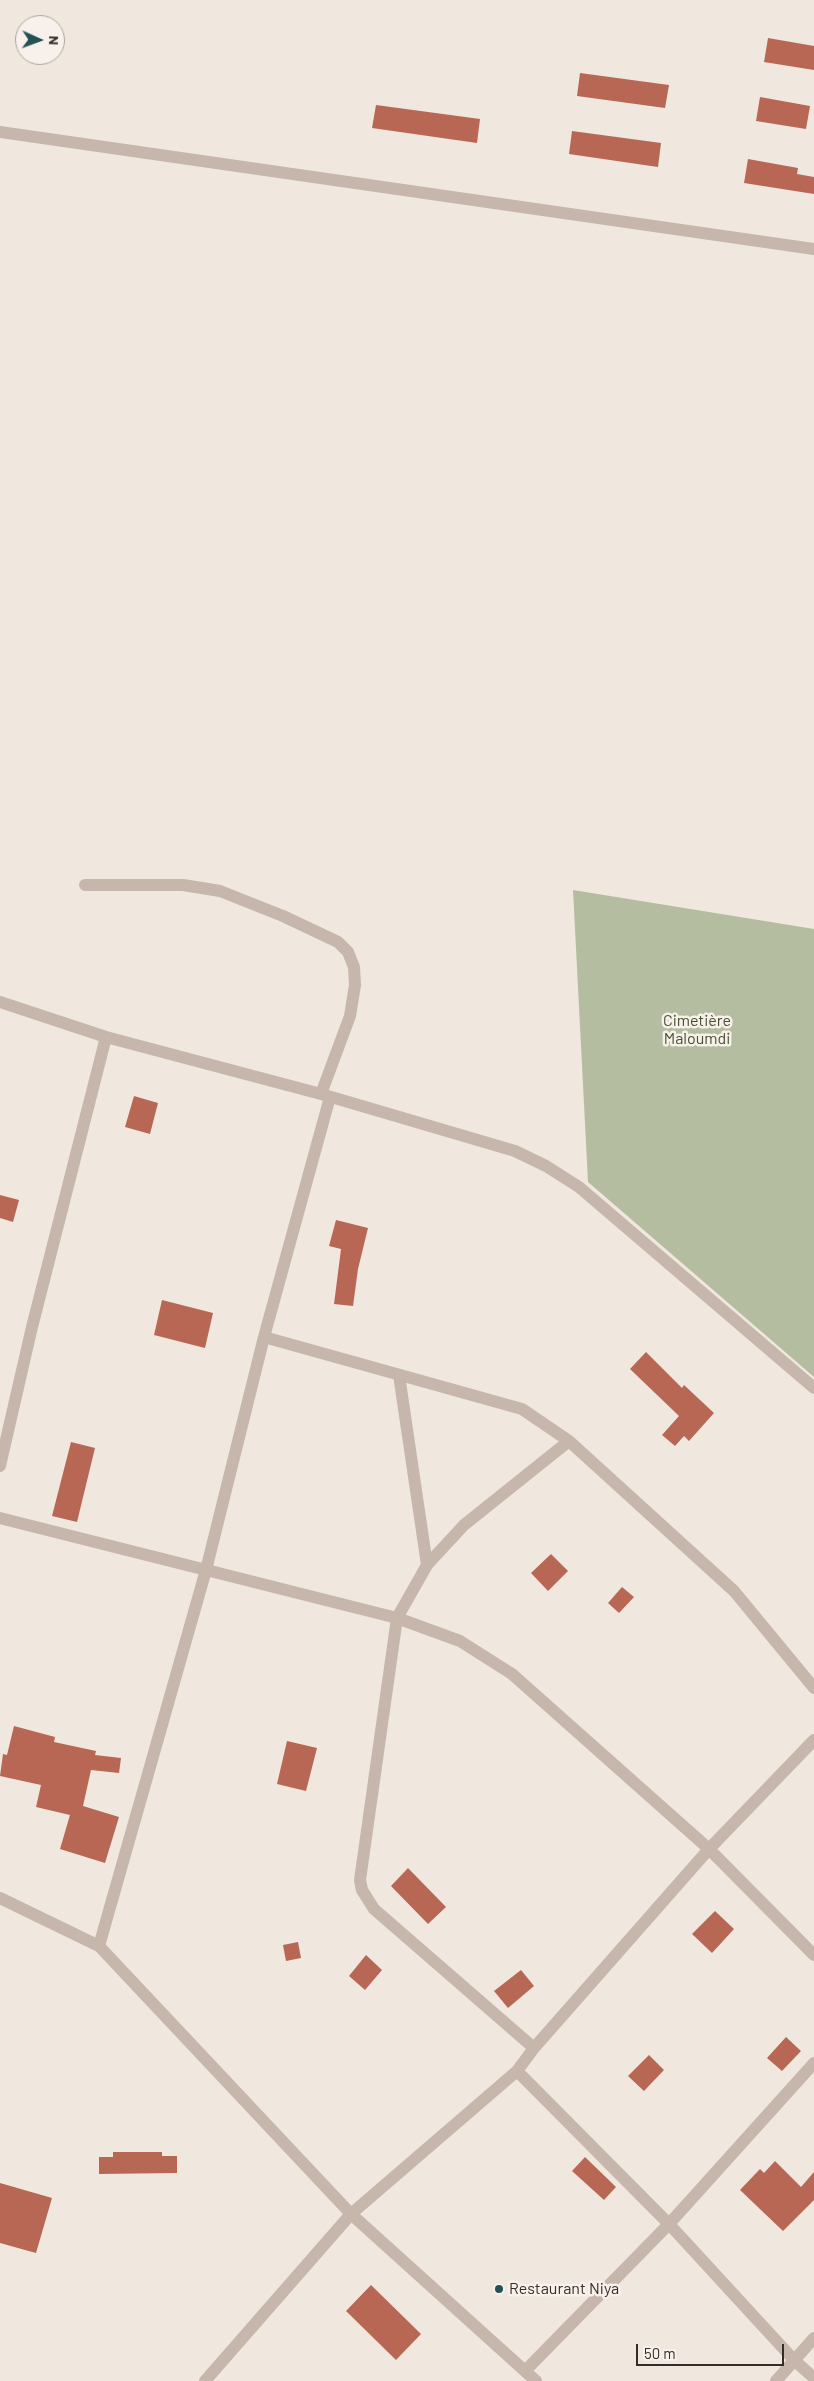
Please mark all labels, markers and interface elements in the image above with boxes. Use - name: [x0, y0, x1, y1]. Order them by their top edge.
- north arrow: [15, 15, 65, 65]
- text: N: [46, 36, 63, 45]
- park label: Cimetière Maloumdi: [663, 1011, 731, 1049]
- place label: Restaurant Niya: [509, 2279, 619, 2299]
- marker: Restaurant Niya: [493, 2283, 505, 2295]
- scale bar: [639, 2334, 786, 2366]
- text: 50 m: [644, 2344, 676, 2362]

